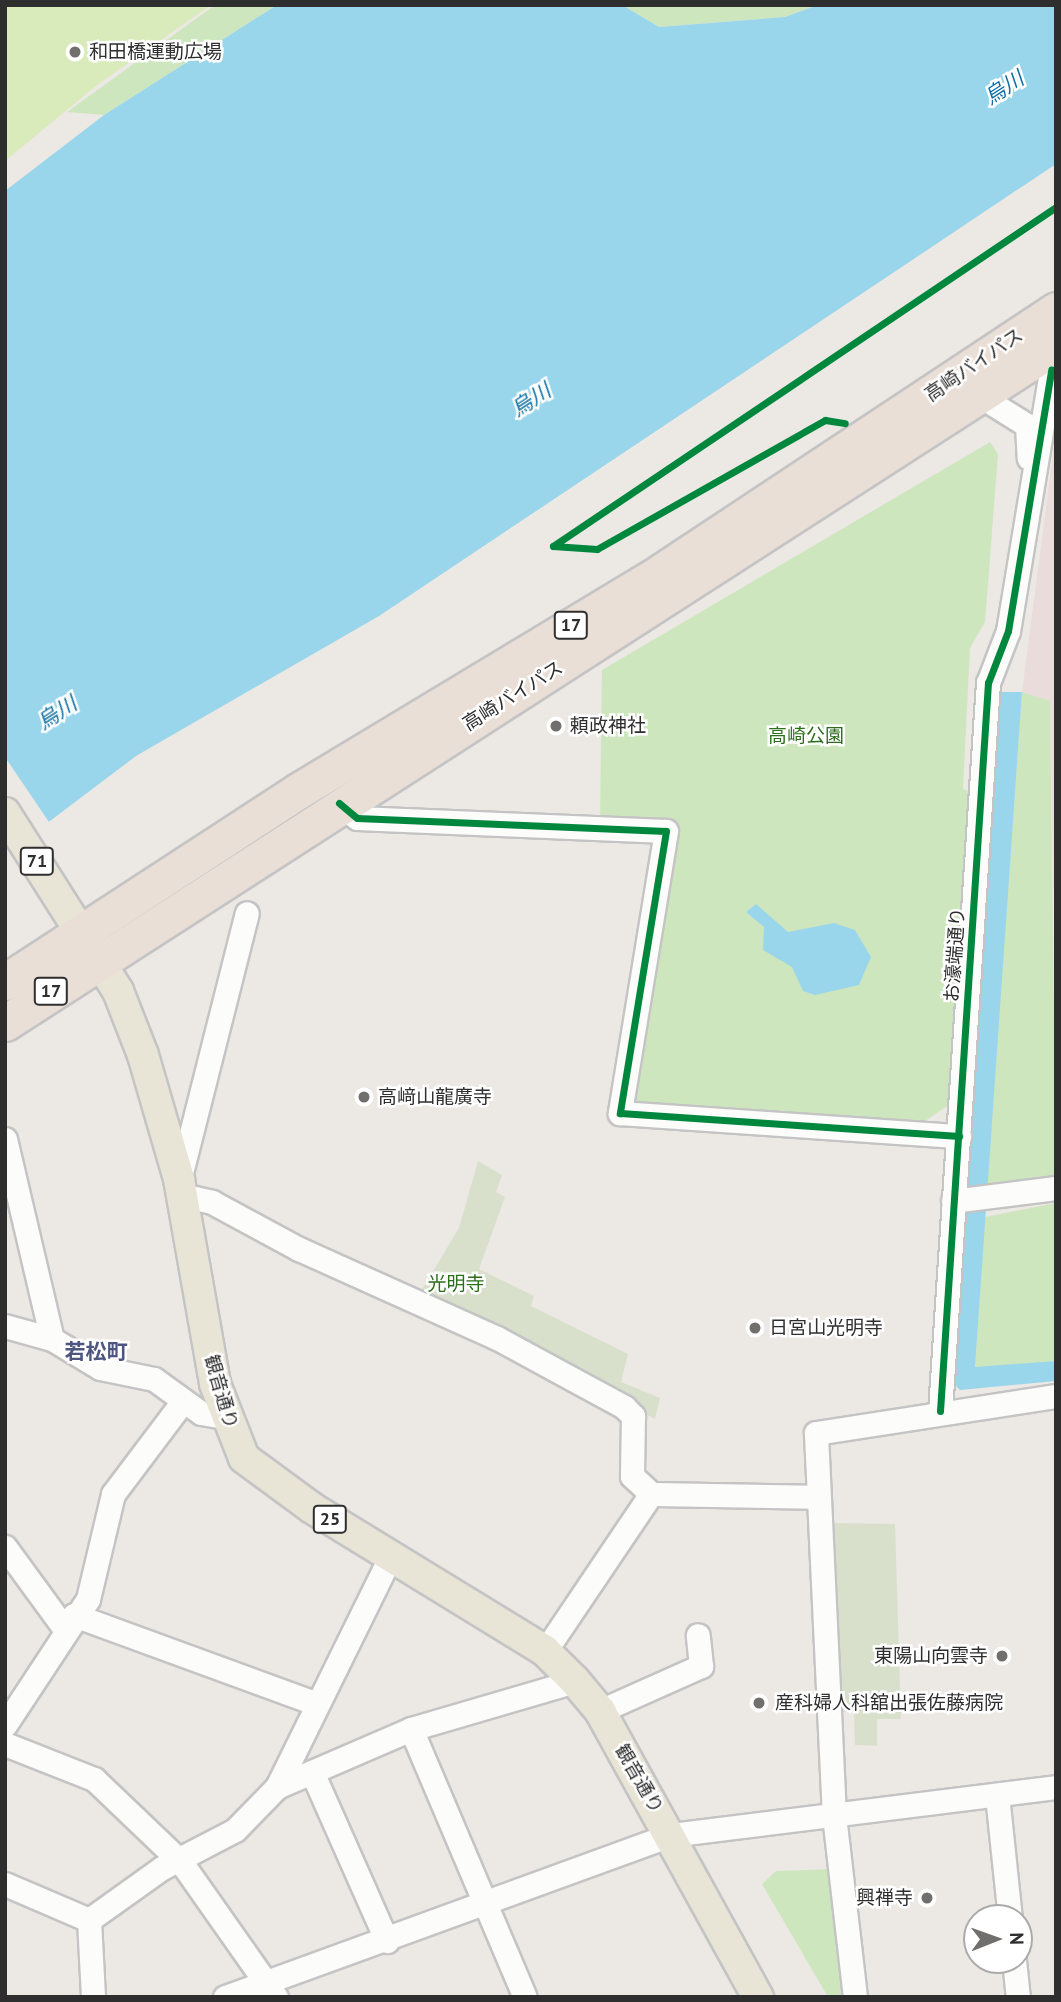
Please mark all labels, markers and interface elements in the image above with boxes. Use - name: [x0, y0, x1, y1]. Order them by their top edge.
- place label: 和田橋運動広場: [89, 41, 222, 63]
- marker: 和田橋運動広場: [67, 44, 83, 60]
- water label: 烏川: [980, 66, 1028, 110]
- street label: 高崎バイパス: [920, 324, 1028, 406]
- water label: 烏川: [507, 378, 555, 422]
- road number: 17: [554, 610, 588, 640]
- street label: 高崎バイパス: [459, 656, 567, 736]
- water label: 烏川: [33, 691, 81, 735]
- place label: 頼政神社: [570, 715, 646, 737]
- marker: 頼政神社: [548, 718, 564, 734]
- park label: 高崎公園: [768, 725, 844, 747]
- road number: 71: [20, 846, 54, 876]
- street label: お濠端通り: [940, 907, 970, 1003]
- road number: 17: [34, 976, 68, 1006]
- place label: 高﨑山龍廣寺: [378, 1086, 492, 1108]
- marker: 高﨑山龍廣寺: [356, 1089, 372, 1105]
- park label: 光明寺: [428, 1273, 484, 1295]
- place label: 日宮山光明寺: [769, 1317, 883, 1339]
- marker: 日宮山光明寺: [747, 1320, 763, 1336]
- district label: 若松町: [65, 1339, 127, 1365]
- street label: 観音通り: [200, 1352, 242, 1432]
- road number: 25: [312, 1504, 348, 1534]
- place label: 東陽山向雲寺: [874, 1645, 988, 1667]
- marker: 東陽山向雲寺: [994, 1648, 1010, 1664]
- place label: 産科婦人科舘出張佐藤病院: [775, 1692, 1003, 1714]
- marker: 産科婦人科舘出張佐藤病院: [749, 1693, 769, 1713]
- street label: 観音通り: [610, 1740, 668, 1818]
- place label: 興禅寺: [856, 1887, 913, 1909]
- marker: 興禅寺: [919, 1890, 935, 1906]
- north arrow: [963, 1904, 1033, 1974]
- text: N: [1005, 1932, 1029, 1945]

